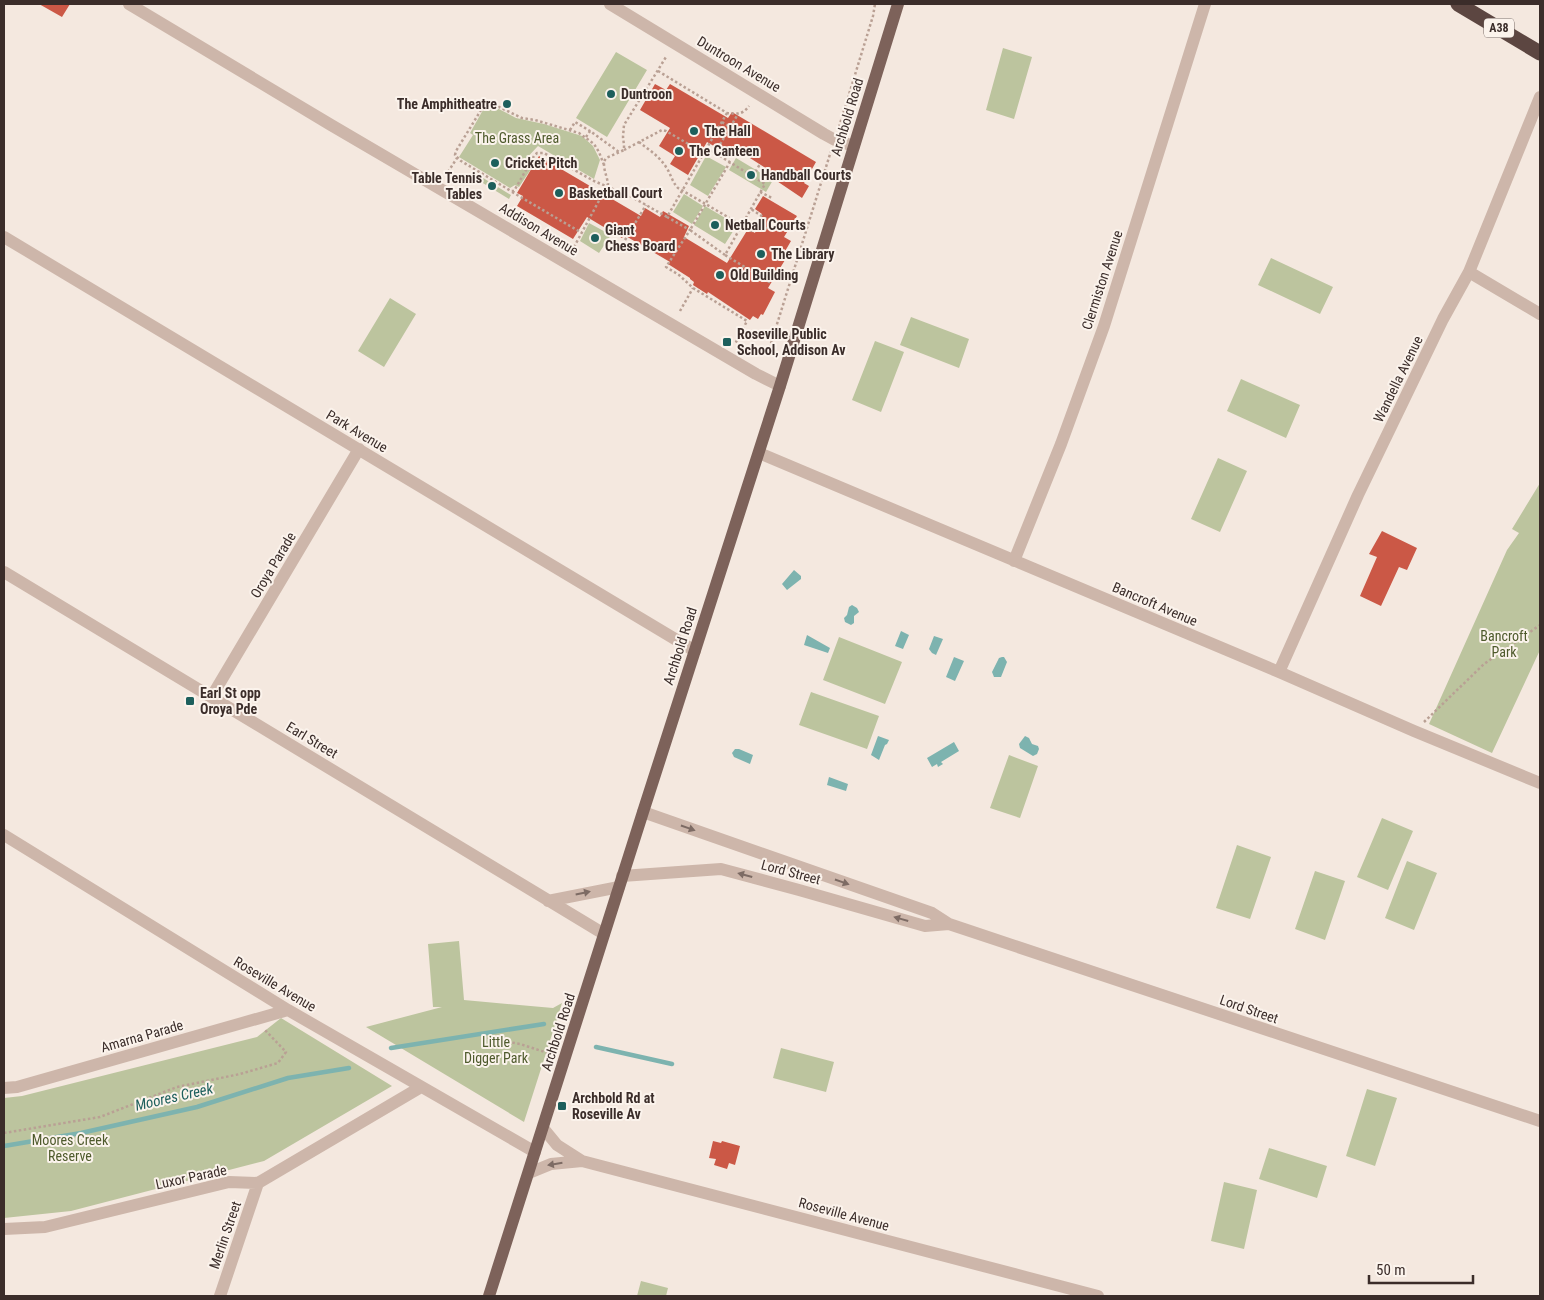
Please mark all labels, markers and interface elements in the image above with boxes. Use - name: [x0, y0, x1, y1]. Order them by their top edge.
- road number: A38: [1484, 18, 1514, 38]
- street label: Duntroon Avenue: [695, 33, 784, 95]
- street label: Archbold Road: [828, 76, 866, 158]
- place label: Duntroon: [621, 86, 672, 102]
- marker: Duntroon: [605, 88, 617, 100]
- place label: The Amphitheatre: [397, 96, 497, 112]
- marker: The Amphitheatre: [501, 98, 513, 110]
- place label: The Hall: [704, 123, 751, 139]
- marker: The Hall: [688, 125, 700, 137]
- park label: The Grass Area: [475, 130, 559, 146]
- place label: The Canteen: [689, 143, 760, 159]
- marker: The Canteen: [673, 145, 685, 157]
- place label: Cricket Pitch: [505, 155, 578, 171]
- marker: Cricket Pitch: [489, 157, 501, 169]
- place label: Handball Courts: [761, 167, 851, 183]
- marker: Handball Courts: [745, 169, 757, 181]
- place label: Table Tennis Tables: [412, 170, 482, 202]
- marker: Table Tennis Tables: [486, 180, 498, 192]
- place label: Basketball Court: [569, 185, 662, 201]
- marker: Basketball Court: [553, 187, 565, 199]
- street label: Addison Avenue: [497, 199, 582, 259]
- place label: Netball Courts: [725, 217, 806, 233]
- marker: Netball Courts: [709, 219, 721, 231]
- place label: Giant Chess Board: [605, 222, 675, 254]
- street label: Clermiston Avenue: [1078, 228, 1126, 332]
- marker: Giant Chess Board: [589, 232, 601, 244]
- place label: The Library: [771, 246, 835, 262]
- marker: The Library: [755, 248, 767, 260]
- place label: Old Building: [730, 267, 798, 283]
- marker: Old Building: [714, 269, 726, 281]
- place label: Roseville Public School, Addison Av: [737, 326, 846, 358]
- street label: Wandella Avenue: [1370, 333, 1426, 425]
- marker: Roseville Public School, Addison Av: [721, 336, 733, 348]
- street label: Park Avenue: [324, 407, 391, 456]
- street label: Oroya Parade: [247, 529, 299, 601]
- street label: Bancroft Avenue: [1110, 579, 1200, 629]
- street label: Archbold Road: [660, 605, 700, 687]
- park label: Bancroft Park: [1480, 628, 1528, 660]
- place label: Earl St opp Oroya Pde: [200, 685, 261, 717]
- marker: Earl St opp Oroya Pde: [184, 695, 196, 707]
- street label: Earl Street: [283, 718, 341, 762]
- one-way arrow: [681, 825, 696, 832]
- street label: Lord Street: [760, 856, 822, 888]
- one-way arrow: [737, 871, 752, 879]
- one-way arrow: [835, 878, 850, 886]
- one-way arrow: [576, 889, 591, 897]
- one-way arrow: [893, 915, 908, 923]
- street label: Roseville Avenue: [231, 953, 319, 1015]
- street label: Archbold Road: [538, 991, 578, 1073]
- street label: Lord Street: [1218, 992, 1280, 1026]
- street label: Amarna Parade: [99, 1016, 185, 1055]
- park label: Little Digger Park: [464, 1034, 529, 1066]
- water label: Moores Creek: [133, 1079, 215, 1115]
- place label: Archbold Rd at Roseville Av: [572, 1090, 655, 1122]
- marker: Archbold Rd at Roseville Av: [556, 1100, 568, 1112]
- park label: Moores Creek Reserve: [32, 1132, 109, 1164]
- one-way arrow: [547, 1160, 563, 1168]
- street label: Luxor Parade: [154, 1162, 228, 1192]
- street label: Roseville Avenue: [797, 1194, 891, 1234]
- street label: Merlin Street: [206, 1199, 244, 1271]
- scale bar: [1369, 1252, 1473, 1284]
- text: 50 m: [1376, 1261, 1406, 1279]

